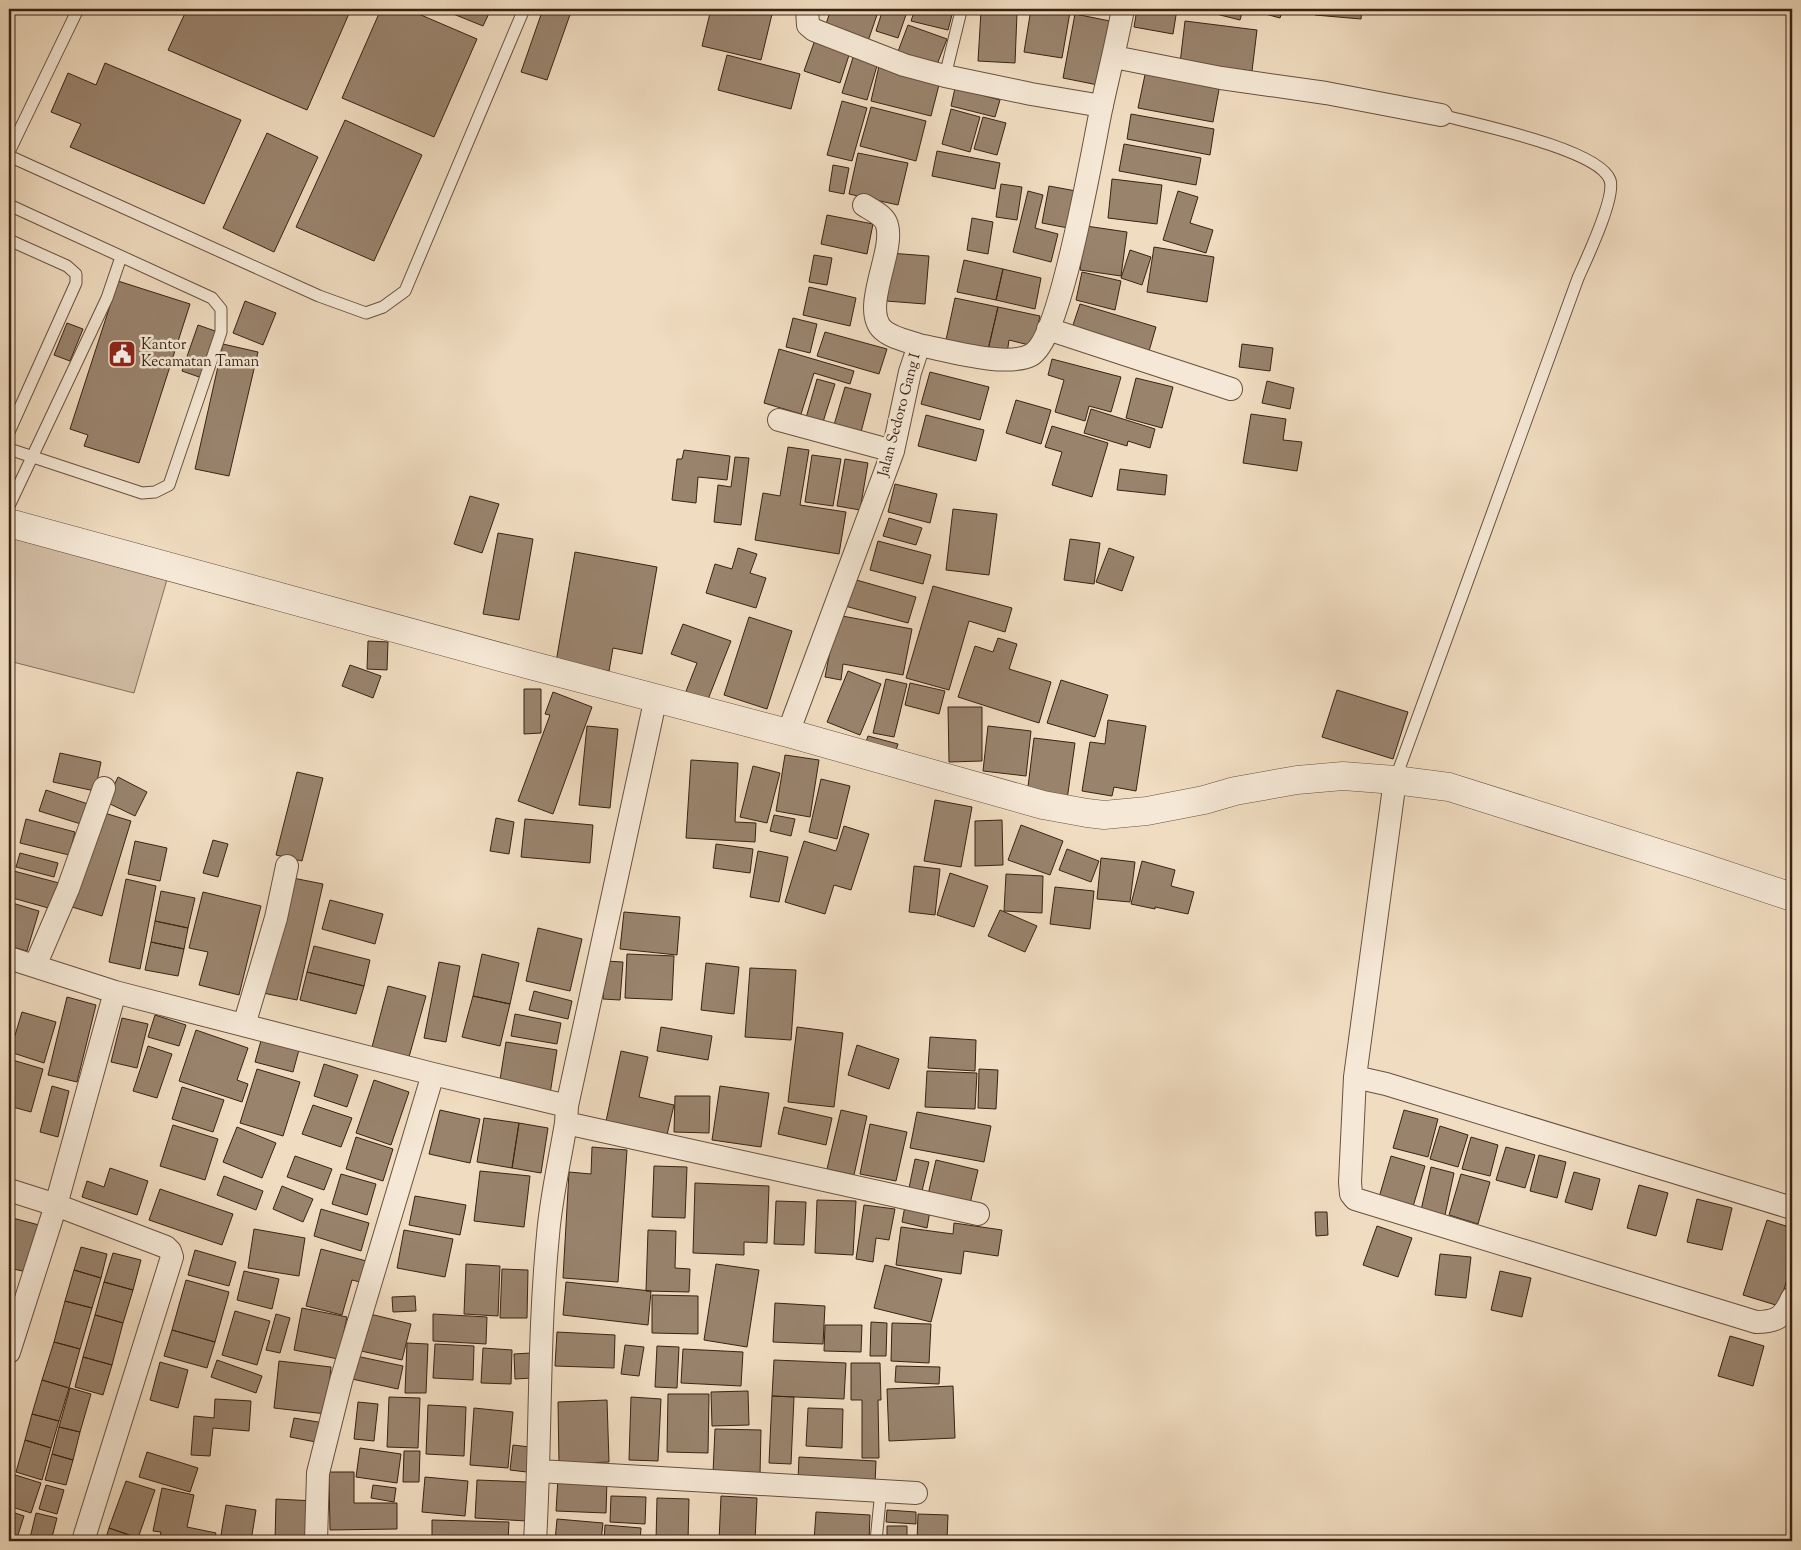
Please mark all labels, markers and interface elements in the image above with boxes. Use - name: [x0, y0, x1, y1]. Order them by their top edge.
- place label: Kantor Kecamatan Taman: [141, 335, 260, 373]
- public building icon: Kantor Kecamatan Taman: [107, 339, 137, 369]
- street label: Jalan Sedoro Gang I: [873, 351, 927, 480]

